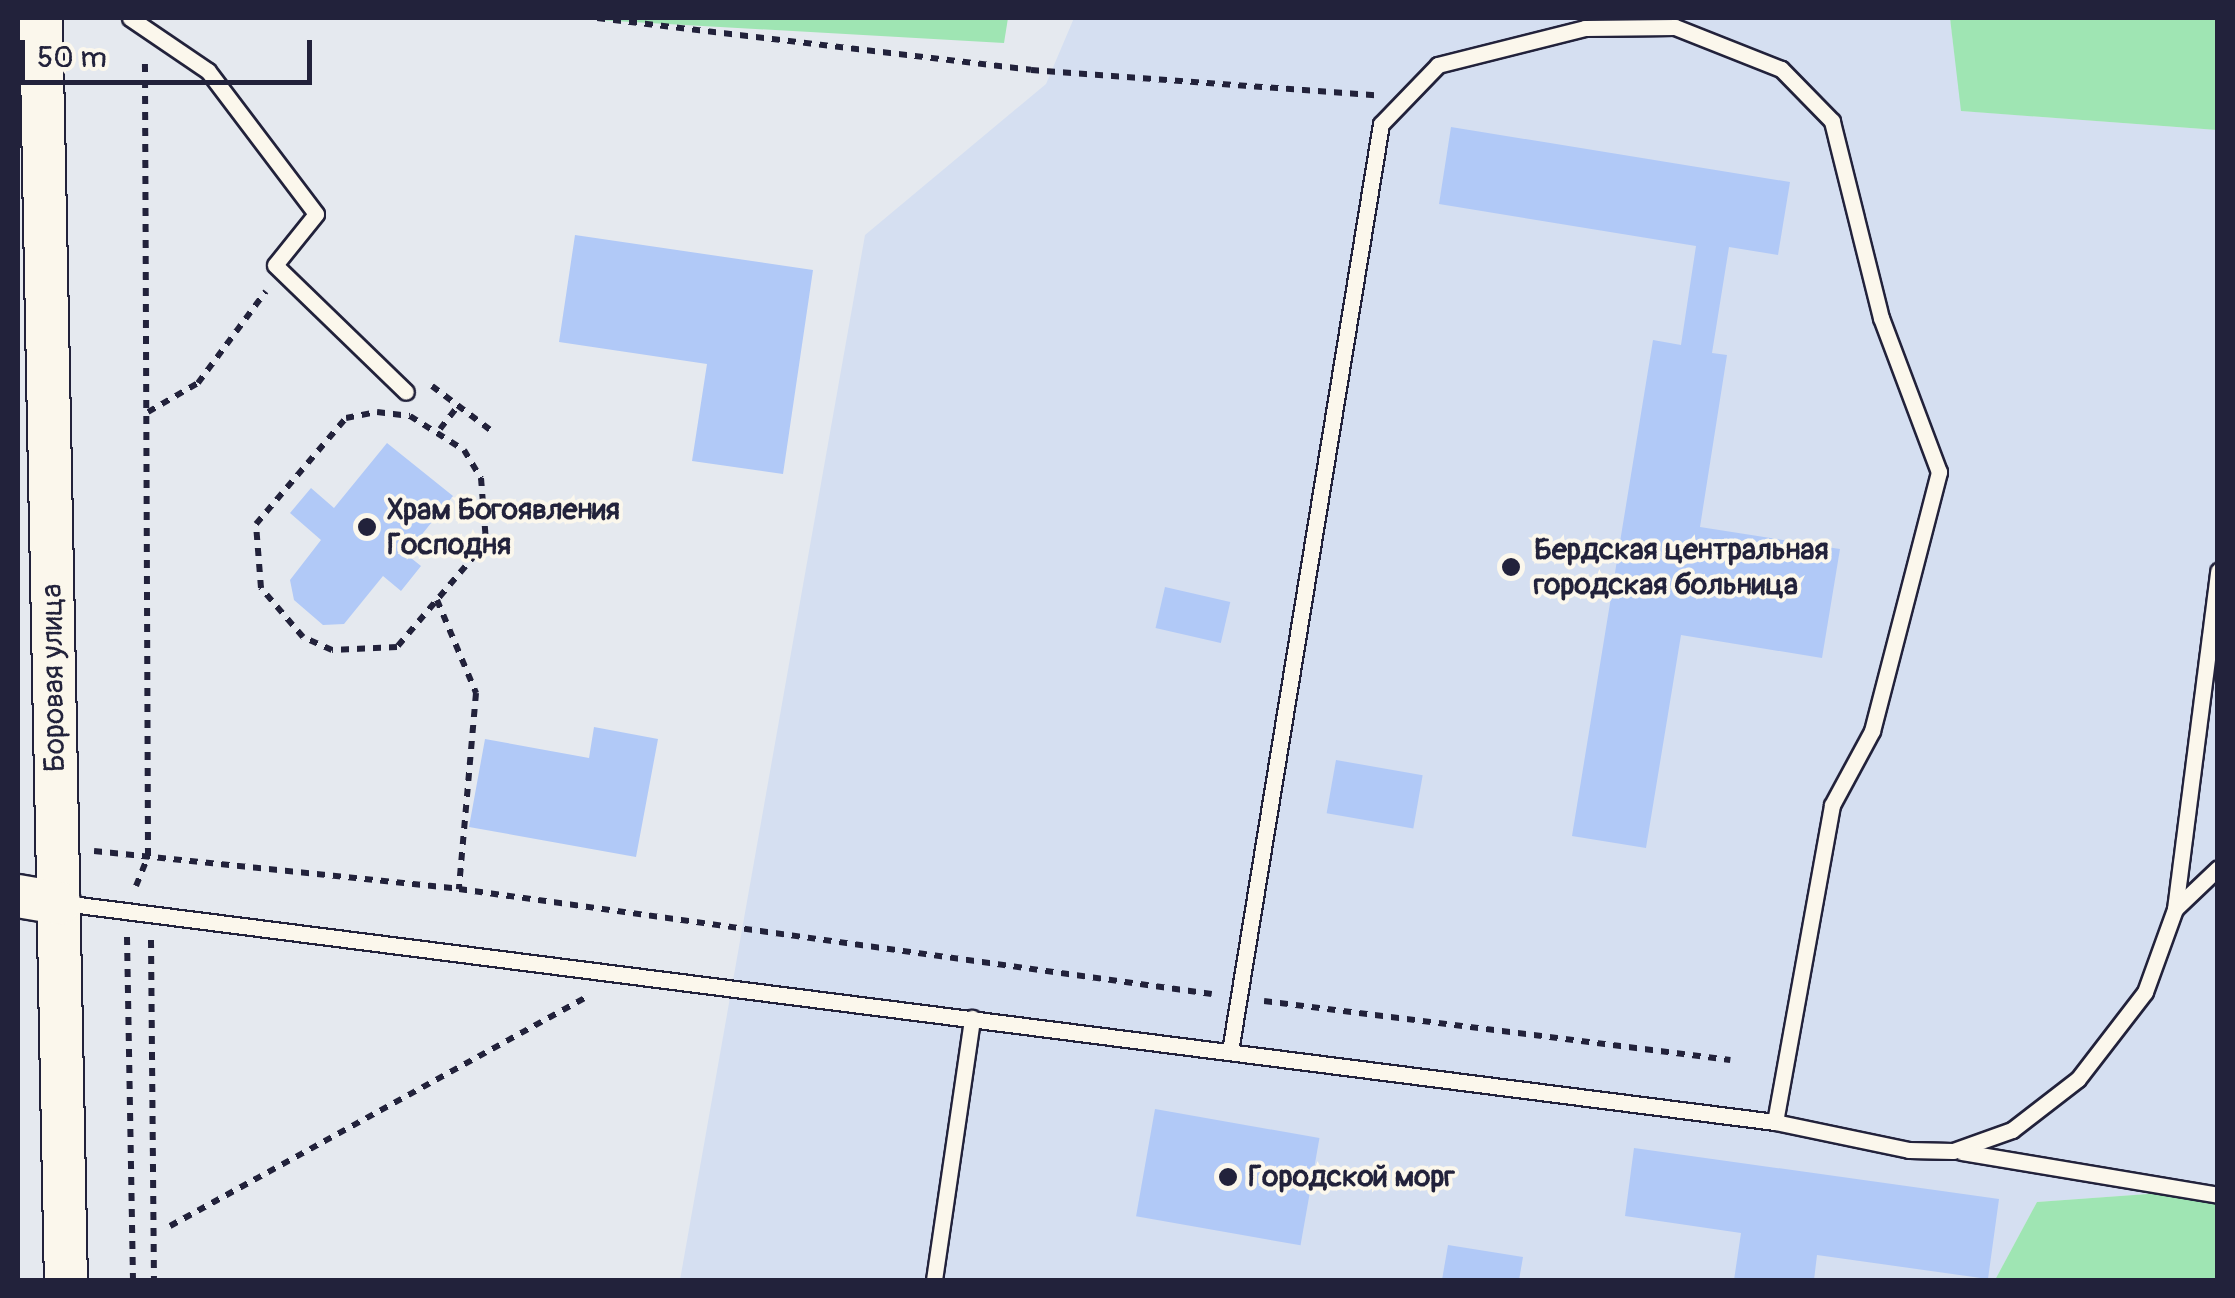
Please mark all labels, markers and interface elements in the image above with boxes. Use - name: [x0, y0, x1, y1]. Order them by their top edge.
- scale bar: [25, 20, 318, 82]
- text: 50 m: [37, 39, 107, 76]
- place label: Храм Богоявления Господня: [387, 492, 620, 562]
- marker: Храм Богоявления Господня: [356, 516, 378, 538]
- place label: Бердская центральная городская больница: [1534, 532, 1829, 602]
- marker: Бердская центральная городская больница: [1498, 554, 1524, 580]
- street label: Боровая улица: [34, 584, 74, 772]
- place label: Городской морг: [1248, 1159, 1455, 1195]
- marker: Городской морг: [1217, 1166, 1239, 1188]

